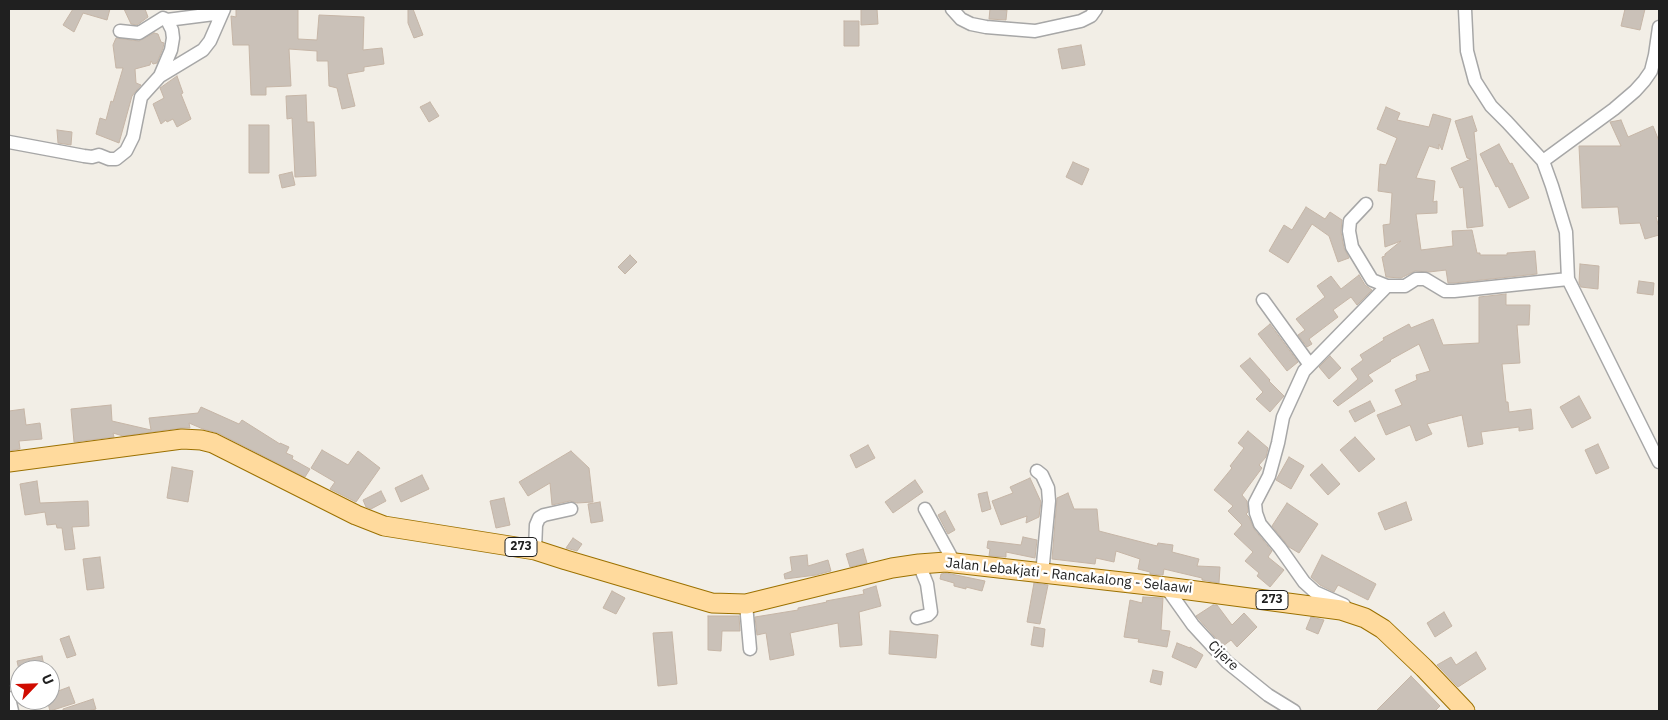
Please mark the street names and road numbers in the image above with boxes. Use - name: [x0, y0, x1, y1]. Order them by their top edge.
- road number: 273: [505, 538, 537, 556]
- street label: Jalan Lebakjati - Rancakalong - Selaawi: [945, 555, 1193, 597]
- road number: 273: [1256, 590, 1288, 610]
- street label: Cijere: [1204, 637, 1242, 675]

